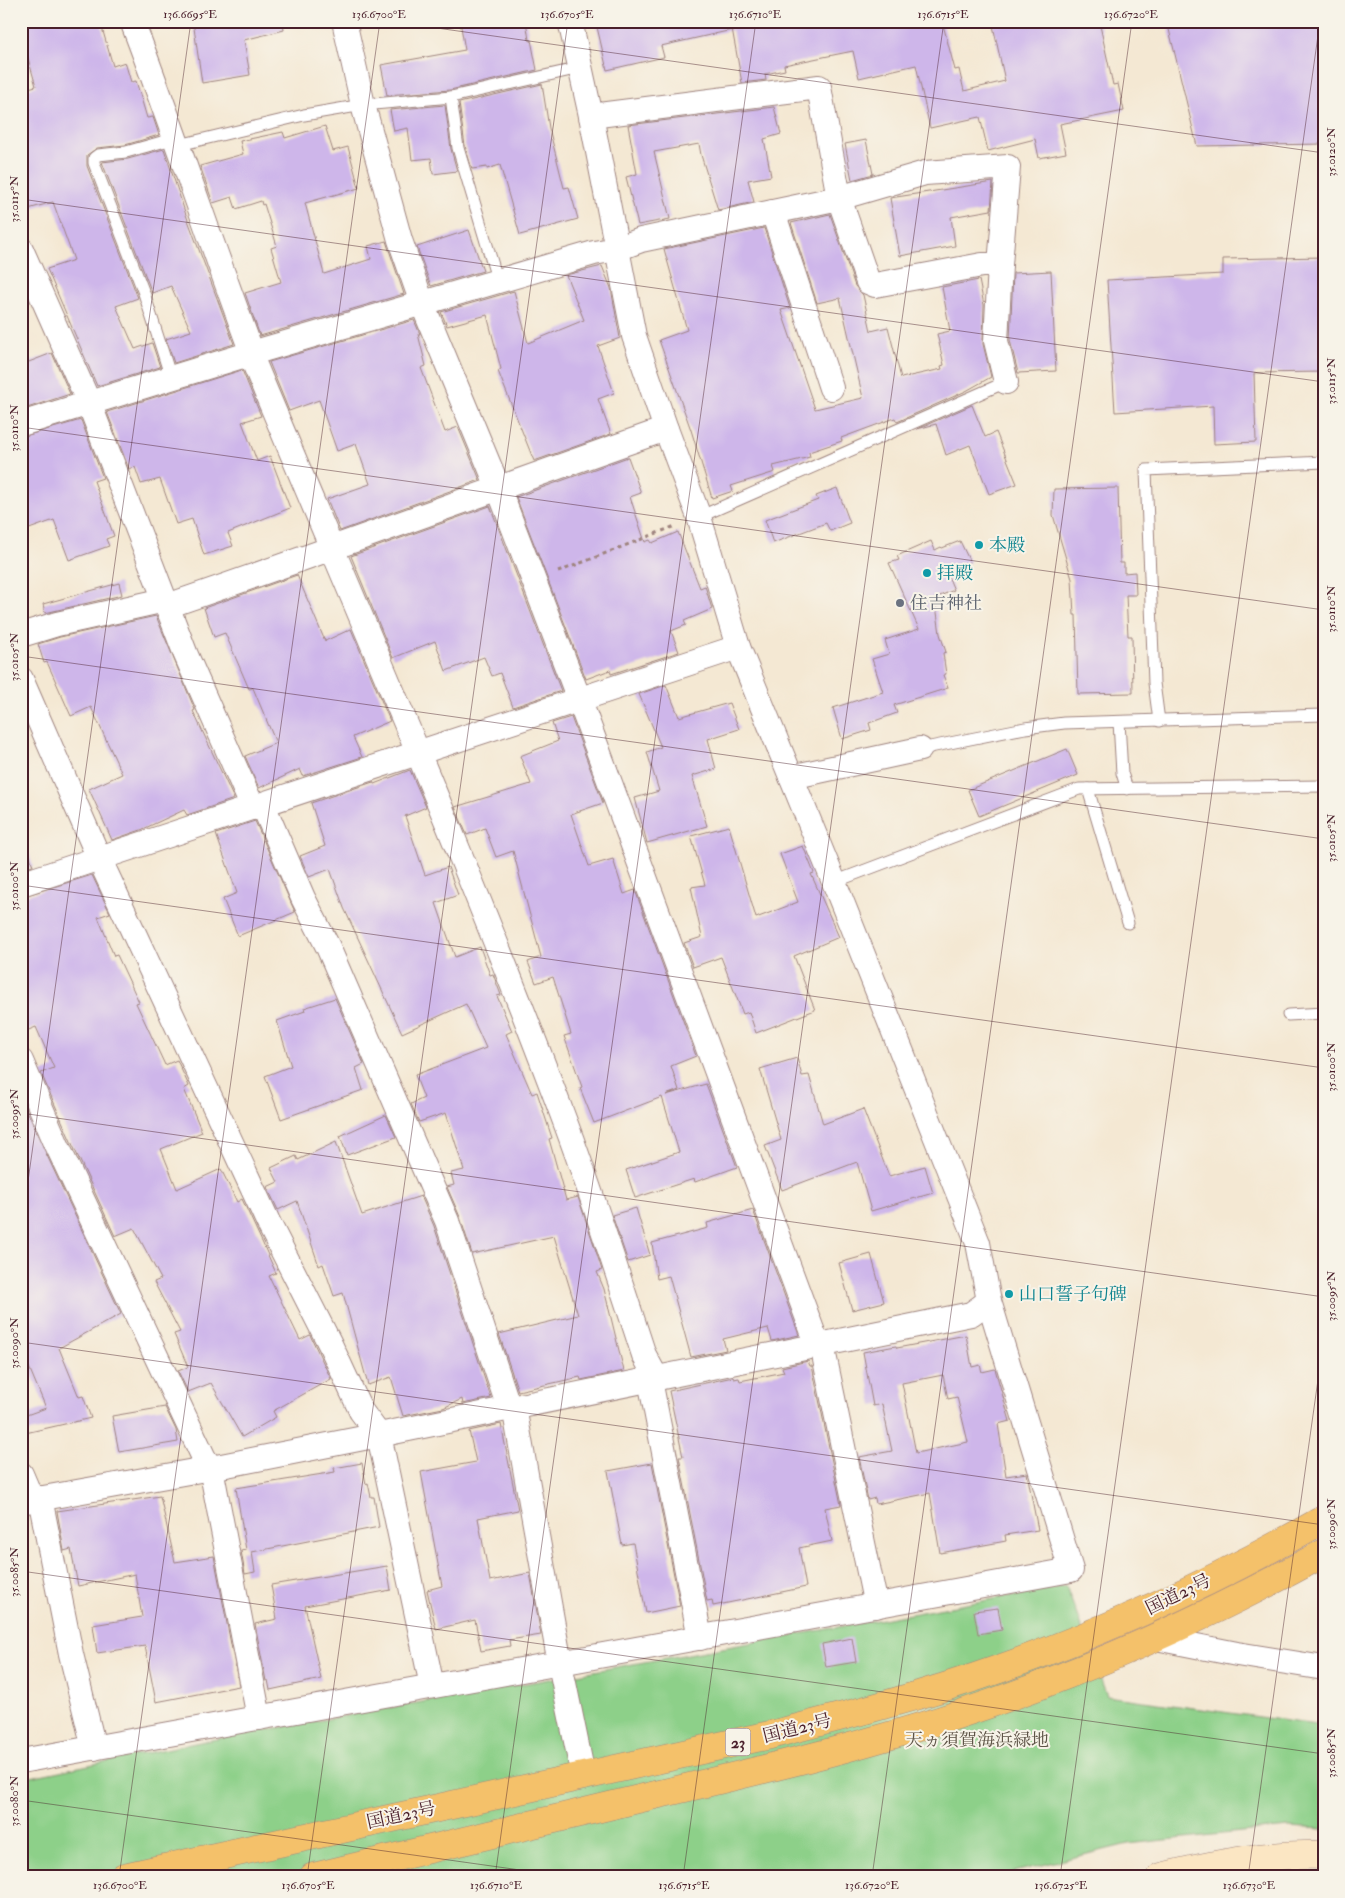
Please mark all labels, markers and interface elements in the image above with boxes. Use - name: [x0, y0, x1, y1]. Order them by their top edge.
- text: 136.6695°E: [163, 7, 217, 22]
- text: 136.6700°E: [352, 7, 406, 22]
- text: 136.6705°E: [540, 7, 594, 22]
- text: 136.6710°E: [729, 7, 781, 22]
- text: 136.6715°E: [917, 7, 969, 22]
- text: 136.6720°E: [1104, 7, 1158, 22]
- text: 35.0120°N: [1324, 127, 1339, 177]
- text: 35.0115°N: [7, 175, 22, 222]
- text: 35.0115°N: [1324, 357, 1339, 404]
- text: 35.0110°N: [7, 404, 22, 452]
- place label: 本殿: [989, 534, 1025, 557]
- marker: 本殿: [973, 539, 985, 551]
- place label: 拝殿: [937, 562, 973, 585]
- marker: 拝殿: [921, 567, 933, 579]
- text: 35.0110°N: [1324, 585, 1339, 633]
- place label: 住吉神社: [910, 592, 982, 615]
- marker: 住吉神社: [894, 597, 906, 609]
- text: 35.0105°N: [7, 632, 22, 681]
- text: 35.0105°N: [1324, 813, 1339, 862]
- text: 35.0100°N: [7, 861, 22, 911]
- text: 35.0100°N: [1324, 1042, 1339, 1092]
- text: 35.0095°N: [7, 1088, 22, 1139]
- text: 35.0095°N: [1324, 1270, 1339, 1321]
- place label: 山口誓子句碑: [1019, 1283, 1127, 1306]
- marker: 山口誓子句碑: [1003, 1288, 1015, 1300]
- text: 35.0090°N: [7, 1317, 22, 1369]
- text: 35.0090°N: [1324, 1498, 1339, 1550]
- text: 35.0085°N: [7, 1547, 22, 1597]
- street label: 国道23号: [1142, 1569, 1215, 1620]
- street label: 国道23号: [760, 1709, 834, 1748]
- road number: 23: [726, 1728, 750, 1755]
- text: 35.0085°N: [1324, 1728, 1339, 1778]
- park label: 天ヵ須賀海浜緑地: [905, 1729, 1049, 1752]
- text: 35.0080°N: [7, 1775, 22, 1827]
- street label: 国道23号: [364, 1797, 438, 1834]
- text: 136.6700°E: [93, 1878, 147, 1893]
- text: 136.6705°E: [281, 1878, 335, 1893]
- text: 136.6710°E: [470, 1878, 522, 1893]
- text: 136.6715°E: [658, 1878, 710, 1893]
- text: 136.6720°E: [845, 1878, 899, 1893]
- text: 136.6725°E: [1034, 1878, 1088, 1893]
- text: 136.6730°E: [1223, 1878, 1276, 1893]

